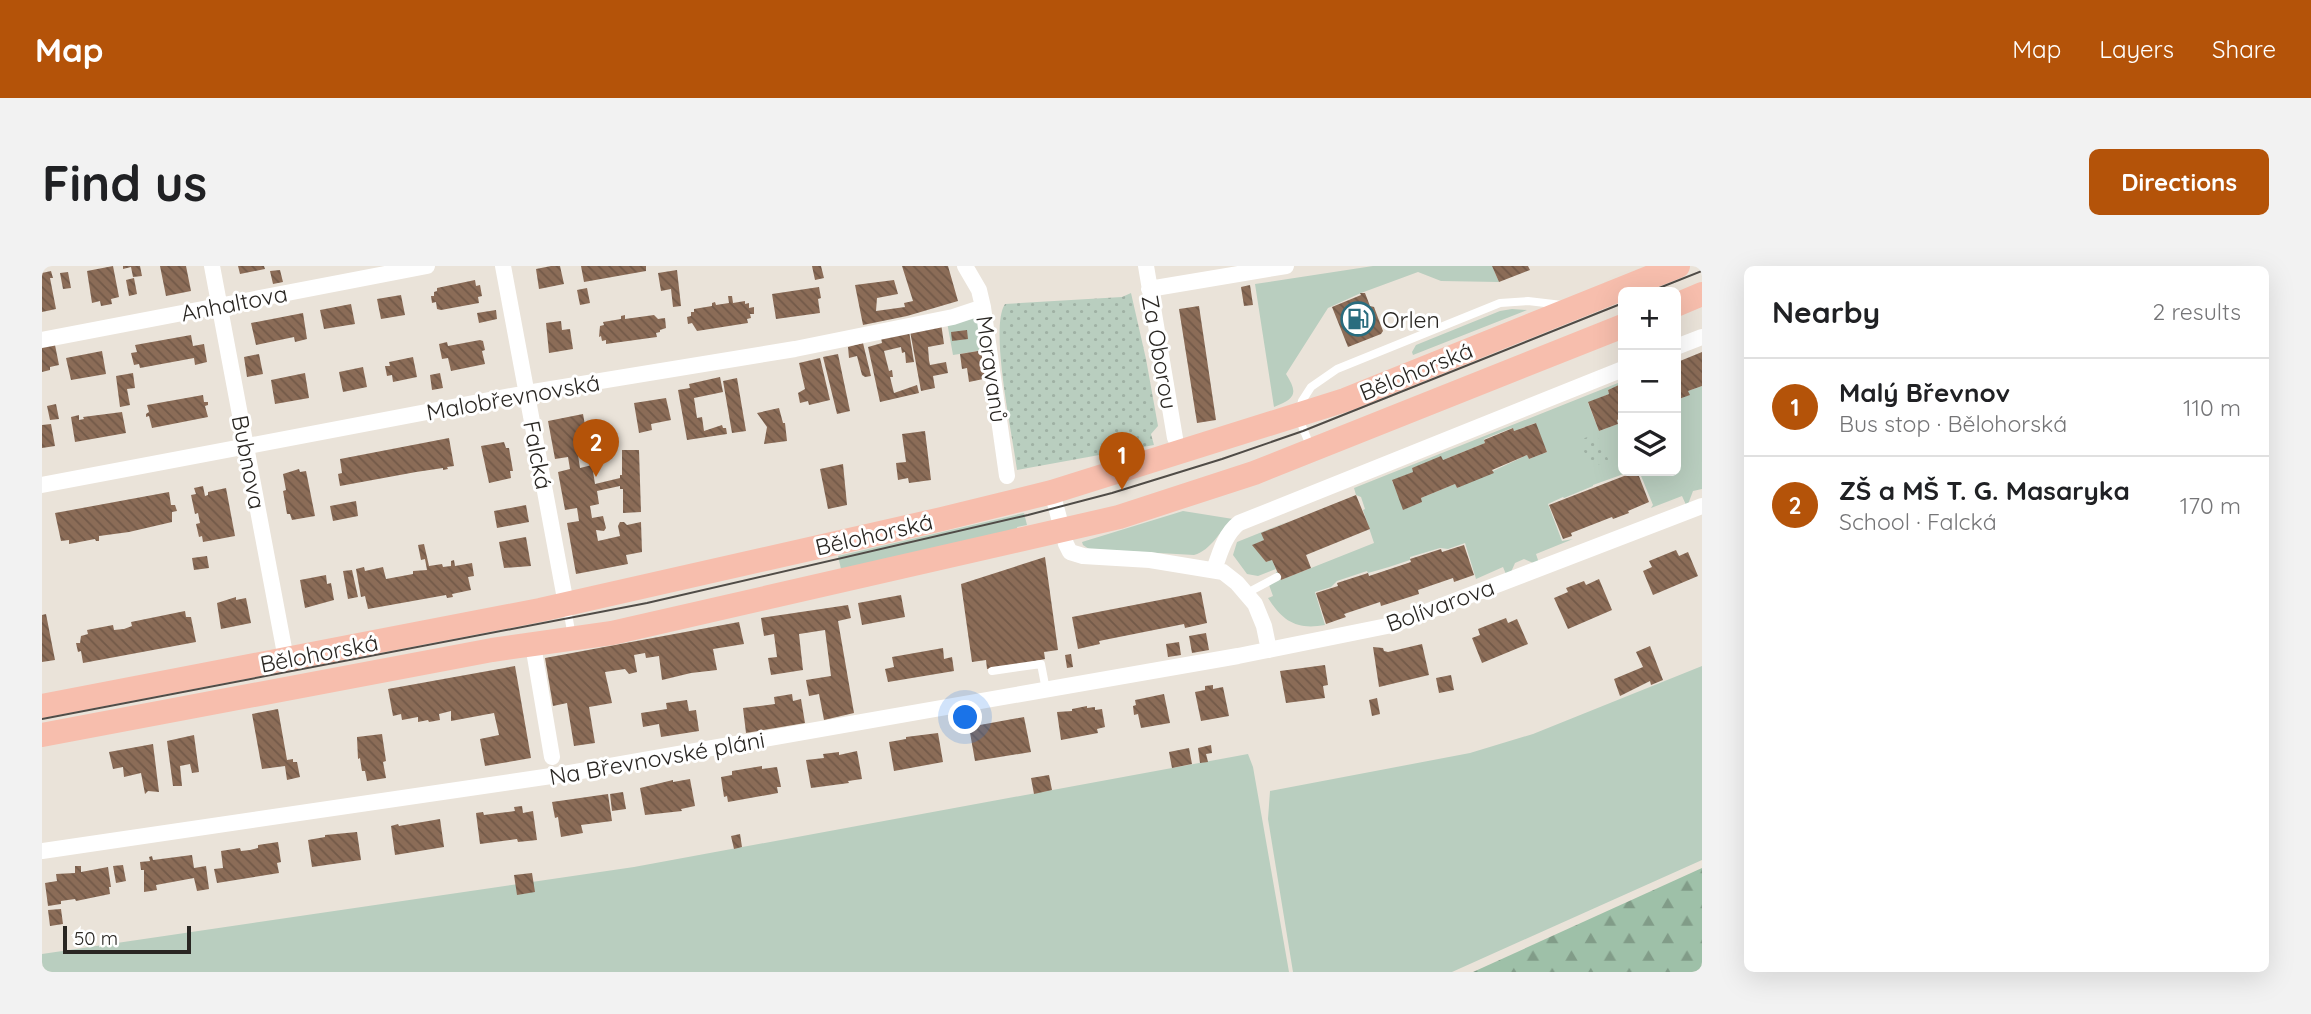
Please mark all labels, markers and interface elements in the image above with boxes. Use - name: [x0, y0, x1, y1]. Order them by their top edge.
- text: Map: [35, 29, 103, 70]
- text: Map: [2012, 34, 2061, 64]
- text: Layers: [2099, 34, 2174, 64]
- text: Share: [2212, 34, 2276, 64]
- button: Directions: [2089, 149, 2269, 215]
- text: Find us: [42, 152, 207, 213]
- street label: Anhaltova: [178, 278, 290, 328]
- map controls: [1618, 287, 1681, 476]
- button: +: [1618, 287, 1681, 350]
- street label: Za Oborou: [1136, 292, 1184, 412]
- text: Nearby: [1772, 293, 1880, 331]
- text: 2 results: [2152, 297, 2241, 326]
- fuel station icon: Orlen: [1339, 300, 1377, 338]
- place label: Orlen: [1382, 305, 1440, 334]
- street label: Moravanů: [970, 314, 1014, 424]
- street label: Bělohorská: [1355, 335, 1477, 407]
- button: −: [1618, 350, 1681, 413]
- street label: Malobřevnovská: [424, 367, 602, 427]
- text: Malý Břevnov: [1839, 376, 2010, 409]
- text: 1: [1791, 393, 1799, 422]
- text: 110 m: [2183, 393, 2241, 422]
- text: Bus stop · Bělohorská: [1839, 409, 2067, 438]
- street label: Bubnova: [226, 413, 272, 511]
- button: layers: [1618, 413, 1681, 476]
- street label: Falcká: [517, 418, 559, 492]
- pin: 2: [573, 419, 619, 477]
- pin: 1: [1099, 432, 1145, 490]
- text: ZŠ a MŠ T. G. Masaryka: [1839, 474, 2130, 507]
- text: 2: [1788, 491, 1802, 520]
- text: 170 m: [2180, 491, 2241, 520]
- street label: Bělohorská: [812, 506, 936, 562]
- text: School · Falcká: [1839, 507, 1997, 536]
- street label: Bolívarova: [1382, 572, 1498, 638]
- street label: Bělohorská: [258, 627, 380, 679]
- your location: [948, 700, 982, 734]
- street label: Na Břevnovské pláni: [547, 725, 767, 791]
- scale bar: [63, 923, 191, 955]
- text: 50 m: [74, 926, 118, 950]

